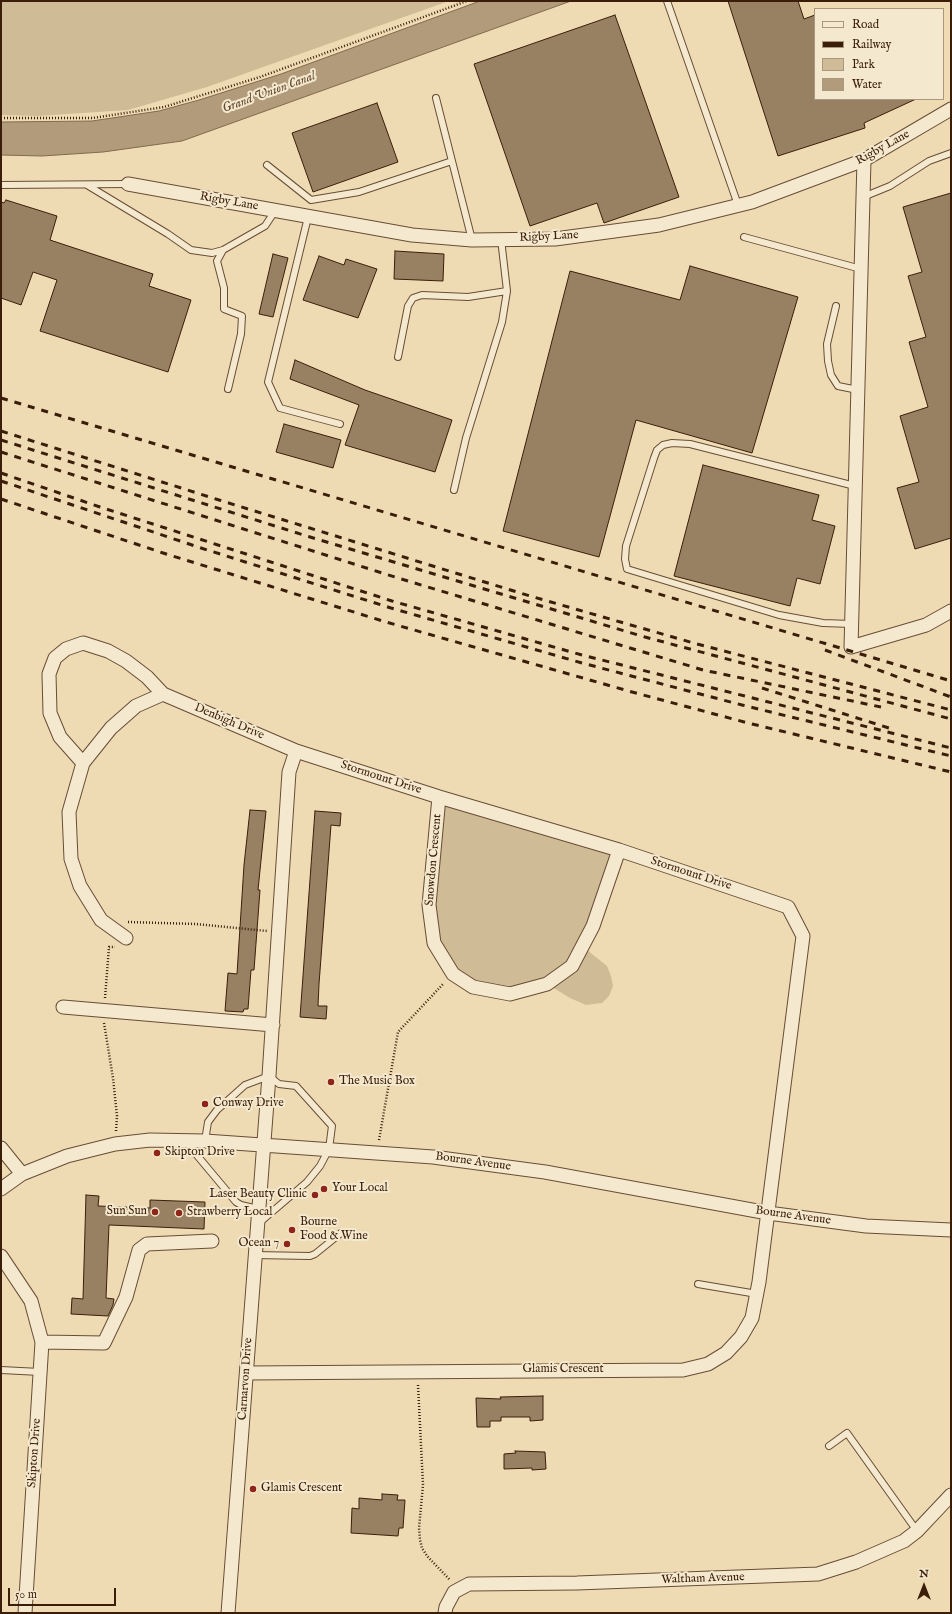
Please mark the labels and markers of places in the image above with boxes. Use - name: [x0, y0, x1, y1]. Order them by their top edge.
- place label: The Music Box: [339, 1075, 415, 1089]
- marker: The Music Box: [326, 1077, 336, 1087]
- place label: Conway Drive: [213, 1097, 284, 1111]
- marker: Conway Drive: [200, 1099, 210, 1109]
- place label: Skipton Drive: [165, 1146, 235, 1160]
- marker: Skipton Drive: [152, 1148, 162, 1158]
- place label: Your Local: [332, 1182, 388, 1196]
- marker: Your Local: [319, 1184, 329, 1194]
- place label: Laser Beauty Clinic: [209, 1188, 307, 1202]
- marker: Laser Beauty Clinic: [310, 1190, 320, 1200]
- place label: Sun Sun: [107, 1205, 147, 1219]
- place label: Strawberry Local: [187, 1206, 273, 1220]
- marker: Sun Sun: [150, 1207, 160, 1217]
- marker: Strawberry Local: [174, 1208, 184, 1218]
- place label: Bourne Food & Wine: [300, 1216, 368, 1244]
- marker: Bourne Food & Wine: [287, 1225, 297, 1235]
- place label: Ocean 7: [239, 1237, 279, 1251]
- marker: Ocean 7: [282, 1239, 292, 1249]
- place label: Glamis Crescent: [261, 1482, 342, 1496]
- marker: Glamis Crescent: [248, 1484, 258, 1494]

